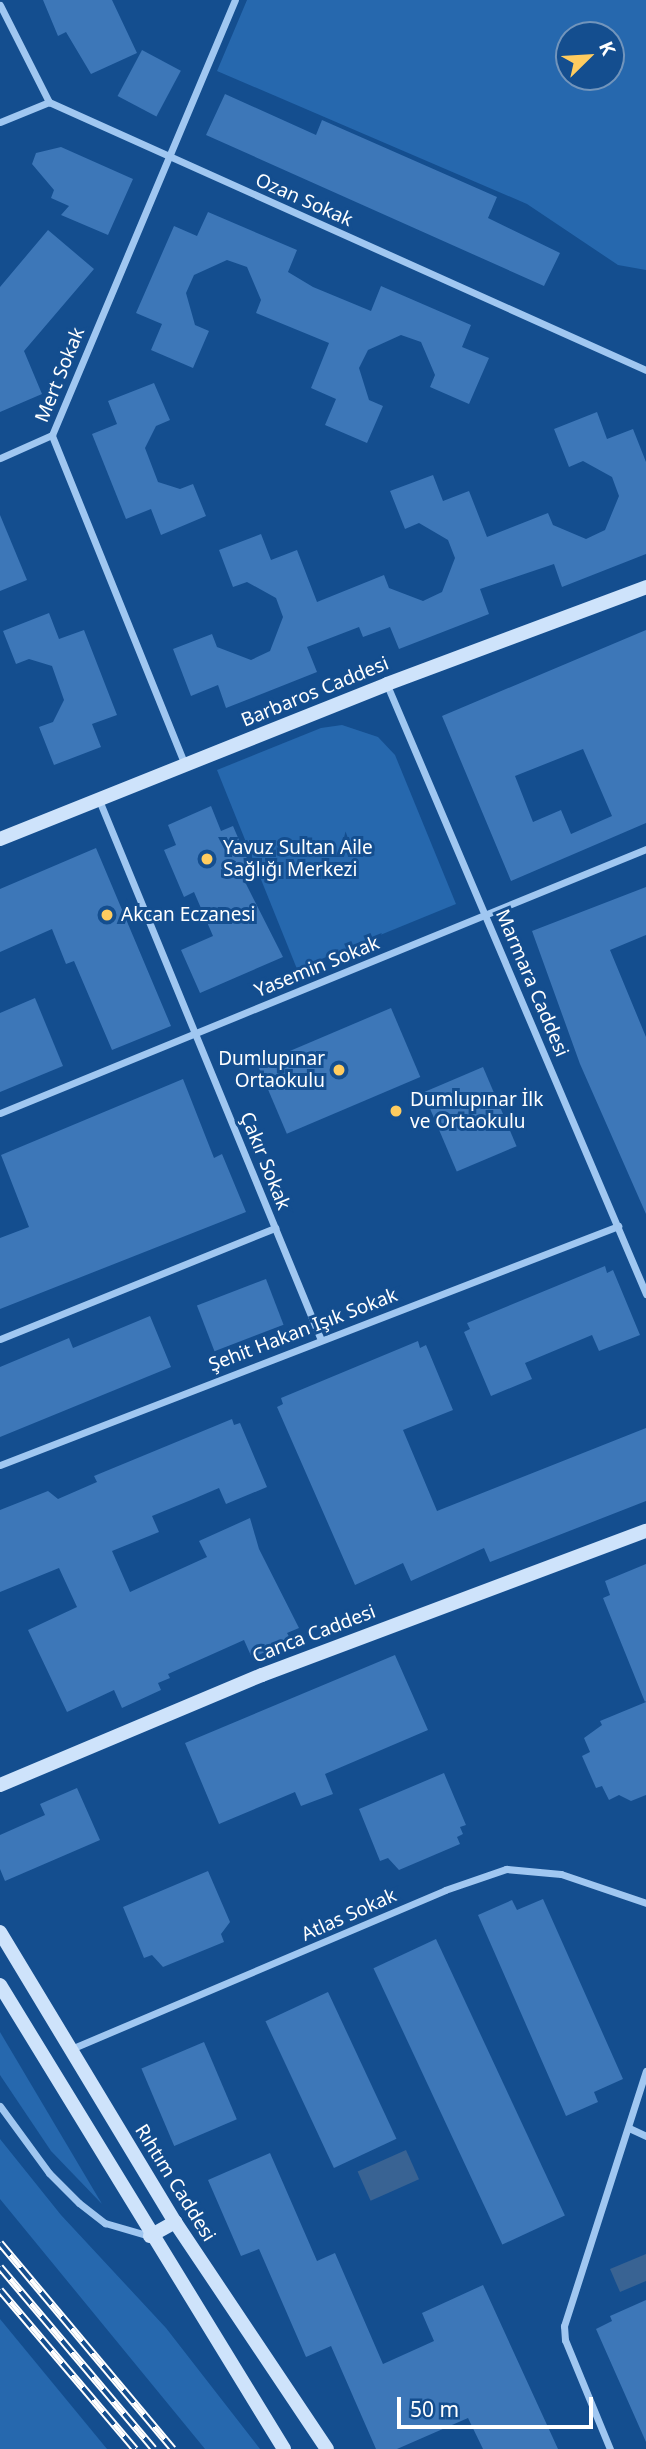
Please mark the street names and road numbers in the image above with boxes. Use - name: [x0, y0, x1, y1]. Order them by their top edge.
- street label: Ozan Sokak: [252, 168, 356, 232]
- street label: Mert Sokak: [31, 324, 89, 426]
- street label: Barbaros Caddesi: [238, 652, 392, 732]
- street label: Marmara Caddesi: [491, 906, 573, 1060]
- street label: Yasemin Sokak: [251, 932, 383, 1002]
- street label: Çakır Sokak: [235, 1109, 295, 1213]
- street label: Şehit Hakan Işık Sokak: [205, 1283, 401, 1377]
- street label: Canca Caddesi: [249, 1600, 379, 1668]
- street label: Atlas Sokak: [298, 1884, 400, 1946]
- street label: Rıhtım Caddesi: [130, 2120, 220, 2246]

